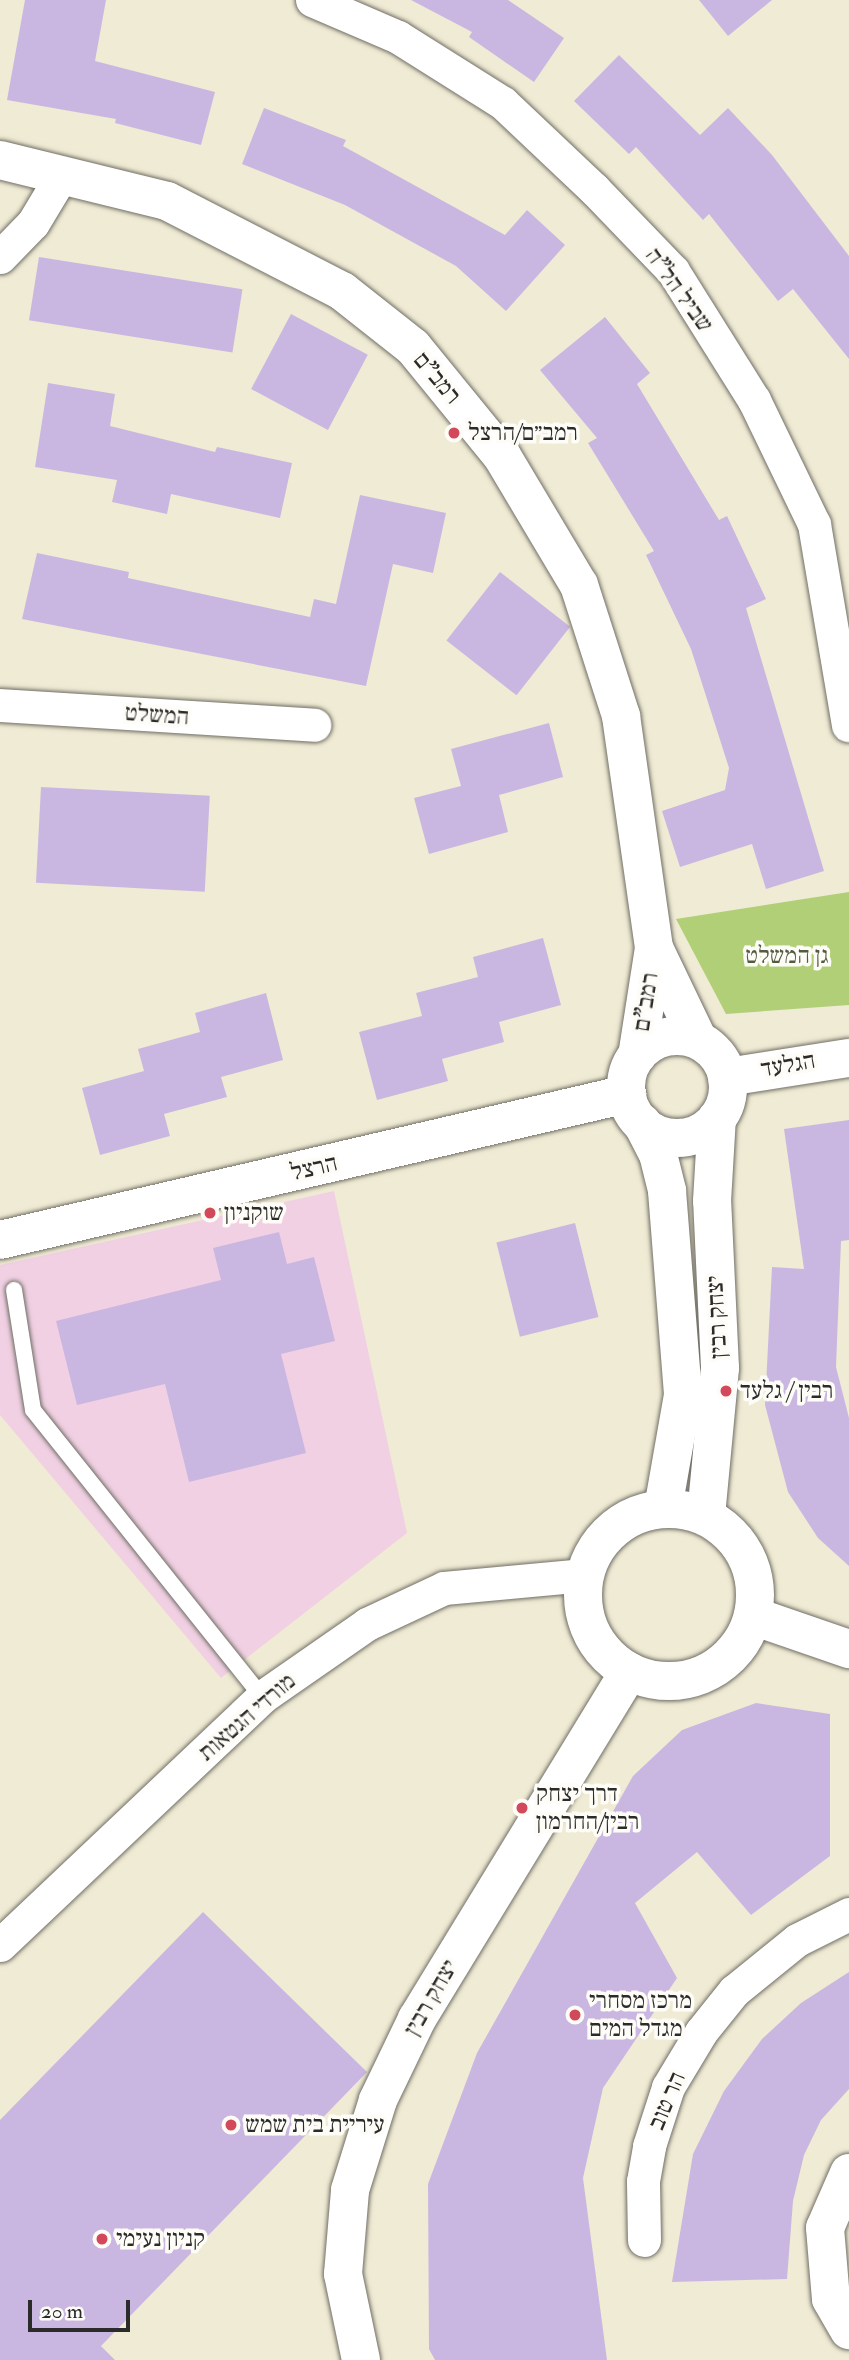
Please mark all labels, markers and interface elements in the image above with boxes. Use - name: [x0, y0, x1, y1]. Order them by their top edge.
- street label: שביל הל"ה: [639, 242, 719, 338]
- street label: רמב"ם: [407, 346, 467, 410]
- place label: רמב״ם/הרצל: [468, 419, 578, 447]
- marker: רמב״ם/הרצל: [446, 425, 462, 441]
- street label: המשלט: [124, 698, 190, 732]
- park label: גן המשלט: [745, 942, 829, 970]
- street label: רמב"ם: [627, 970, 665, 1034]
- street label: הגלעד: [759, 1046, 817, 1084]
- street label: הרצל: [288, 1149, 340, 1187]
- place label: שוקניון: [224, 1199, 284, 1227]
- marker: שוקניון: [202, 1205, 218, 1221]
- street label: יצחק רבין: [700, 1275, 734, 1359]
- place label: רבין / גלעד: [740, 1377, 833, 1405]
- marker: רבין / גלעד: [718, 1383, 734, 1399]
- street label: מורדי הגטאות: [192, 1667, 302, 1767]
- place label: דרך יצחק רבין/החרמון: [536, 1780, 640, 1836]
- marker: דרך יצחק רבין/החרמון: [514, 1800, 530, 1816]
- street label: יצחק רבין: [398, 1955, 464, 2041]
- place label: מרכז מסחרי מגדל המים: [589, 1987, 692, 2043]
- marker: מרכז מסחרי מגדל המים: [567, 2007, 583, 2023]
- street label: הר טוב: [642, 2068, 692, 2134]
- place label: עיריית בית שמש: [245, 2111, 384, 2139]
- marker: עיריית בית שמש: [223, 2117, 239, 2133]
- place label: קניון נעימי: [116, 2225, 205, 2253]
- marker: קניון נעימי: [94, 2231, 110, 2247]
- scale bar: [32, 2286, 133, 2330]
- text: 20 m: [41, 2298, 83, 2325]

